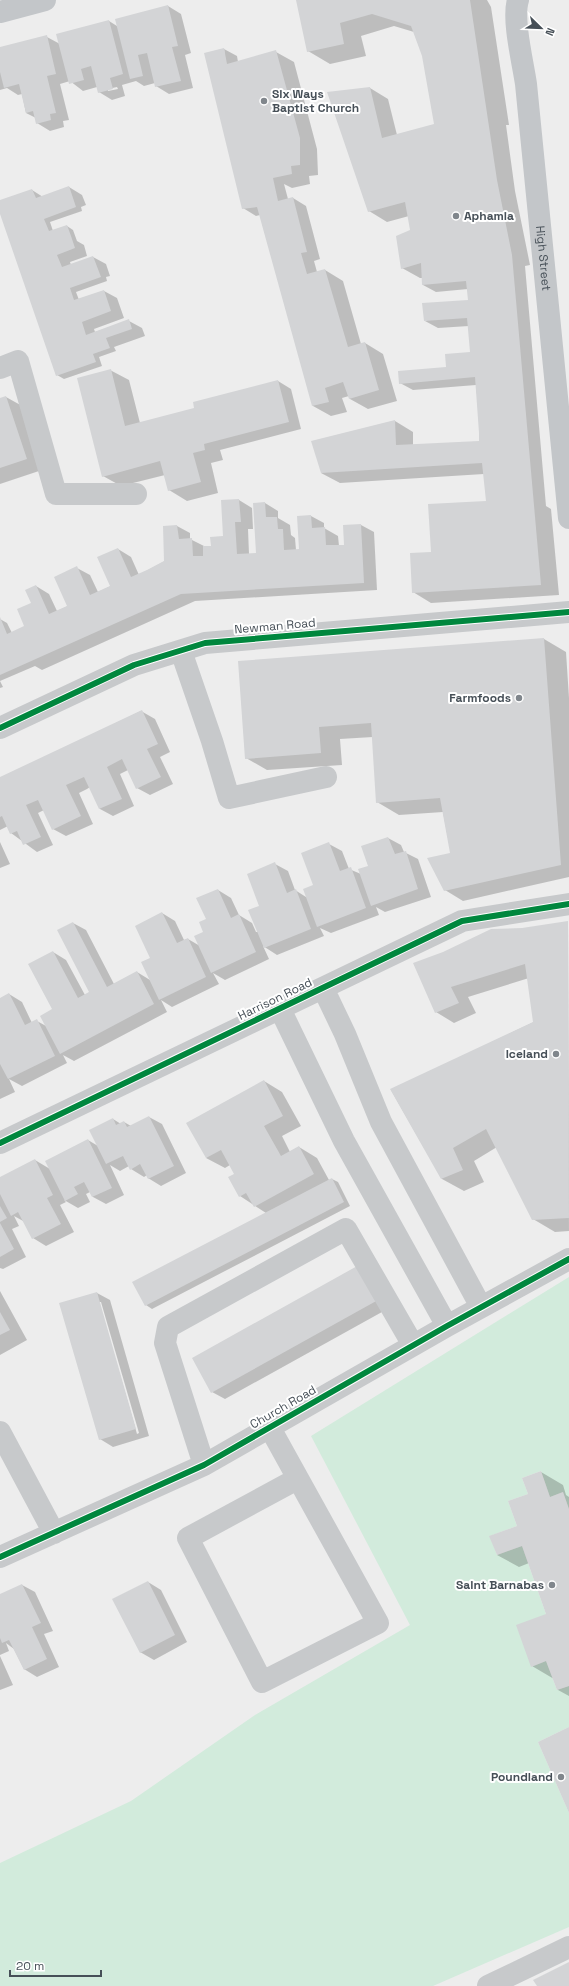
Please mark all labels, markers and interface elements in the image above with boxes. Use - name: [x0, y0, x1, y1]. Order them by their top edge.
- north arrow: [521, 8, 561, 48]
- text: N: [542, 26, 558, 38]
- place label: Six Ways Baptist Church: [272, 86, 359, 116]
- marker: Six Ways Baptist Church: [259, 96, 269, 106]
- place label: Aphamia: [464, 208, 514, 224]
- marker: Aphamia: [451, 211, 461, 221]
- street label: High Street: [532, 225, 554, 292]
- street label: Newman Road: [234, 614, 316, 638]
- place label: Farmfoods: [449, 690, 511, 706]
- marker: Farmfoods: [514, 693, 524, 703]
- street label: Harrison Road: [235, 974, 315, 1024]
- place label: Iceland: [506, 1046, 548, 1062]
- marker: Iceland: [551, 1049, 561, 1059]
- street label: Church Road: [247, 1382, 319, 1432]
- place label: Saint Barnabas: [456, 1577, 544, 1593]
- marker: Saint Barnabas: [547, 1580, 557, 1590]
- place label: Poundland: [491, 1769, 553, 1785]
- marker: Poundland: [556, 1772, 566, 1782]
- scale bar: [10, 1952, 101, 1978]
- text: 20 m: [16, 1958, 44, 1974]

